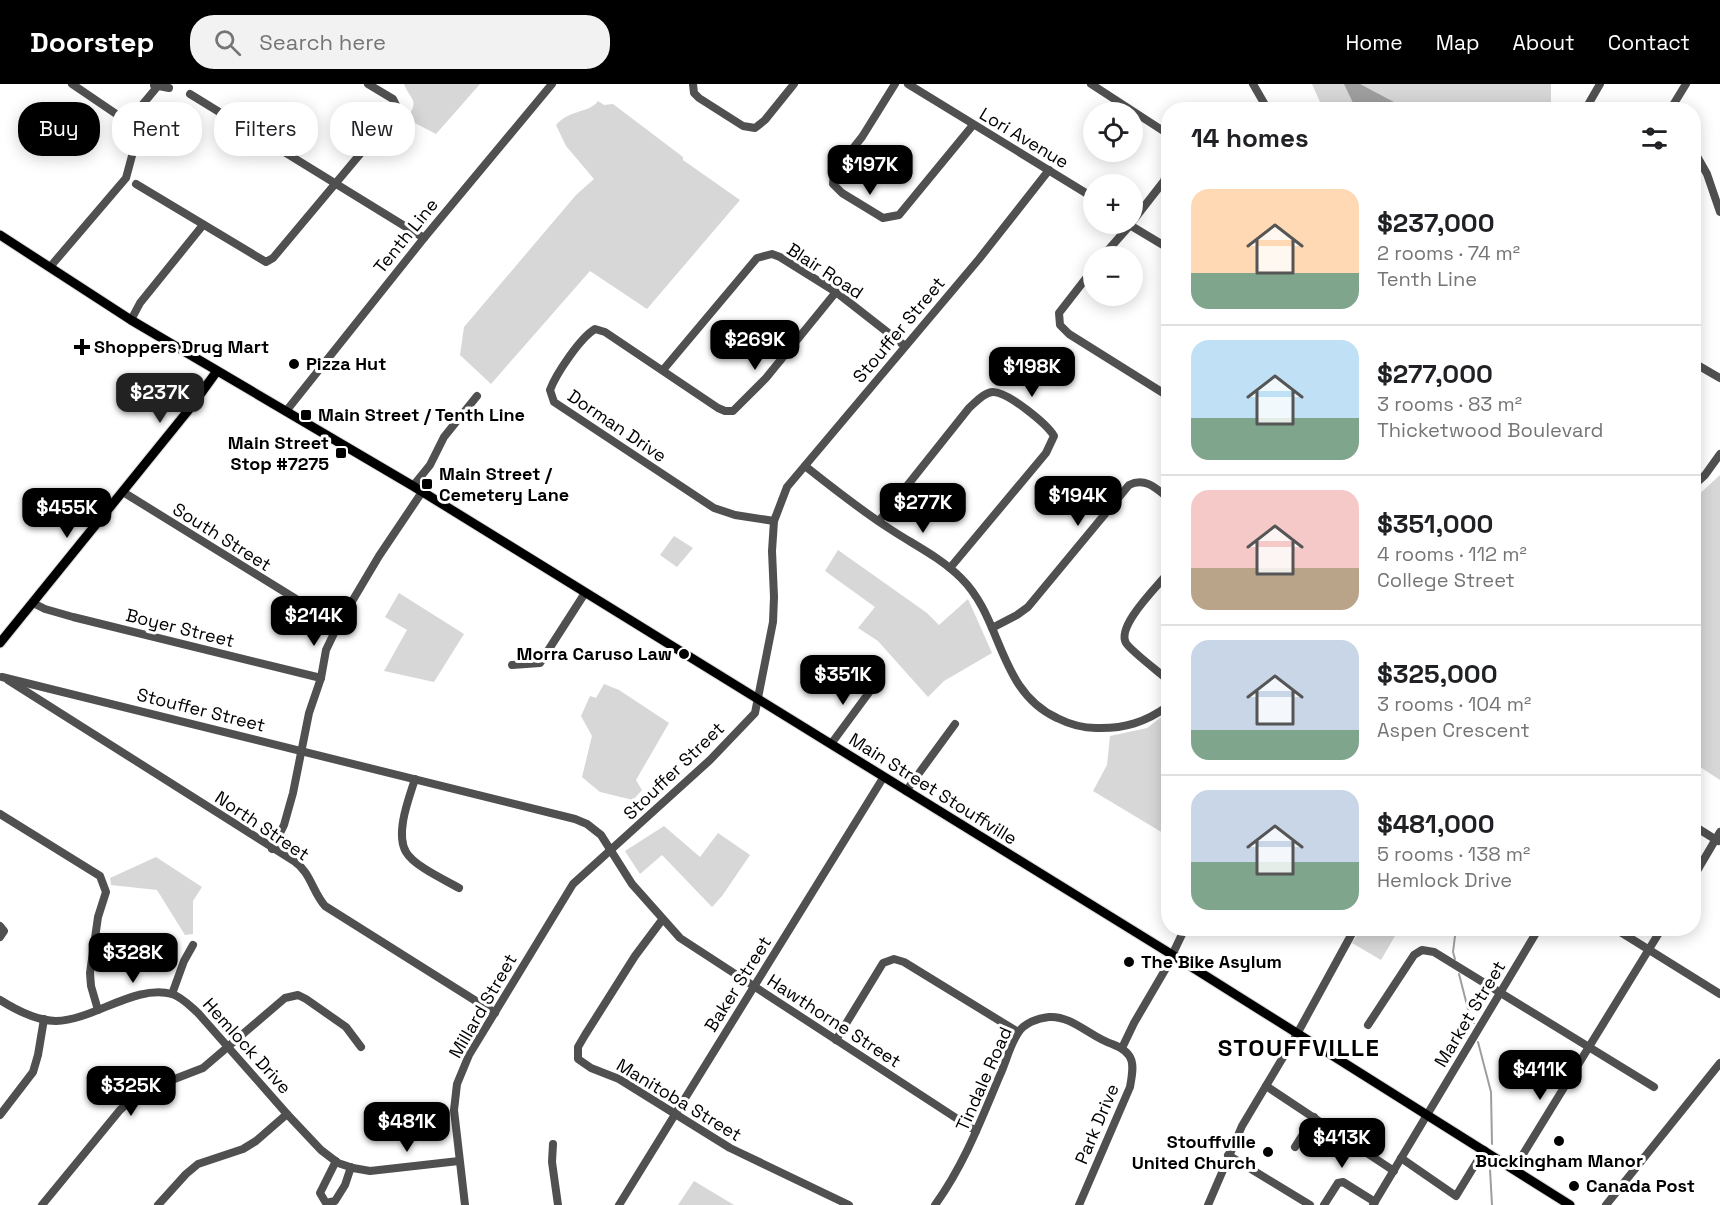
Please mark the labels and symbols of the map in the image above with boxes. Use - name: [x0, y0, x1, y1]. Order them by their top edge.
- street label: Lori Avenue: [975, 102, 1073, 173]
- pin: $197K: [828, 145, 912, 196]
- street label: Tenth Line: [368, 193, 443, 278]
- street label: Blair Road: [783, 237, 868, 304]
- street label: Stouffer Street: [848, 272, 950, 387]
- pin: $269K: [713, 320, 797, 371]
- place label: Shoppers Drug Mart: [94, 335, 269, 358]
- marker: Shoppers Drug Mart: [75, 340, 89, 354]
- pin: $198K: [990, 347, 1074, 398]
- place label: Pizza Hut: [306, 352, 386, 375]
- marker: Pizza Hut: [287, 357, 301, 371]
- pin: $237K: [118, 373, 202, 424]
- street label: Dorman Drive: [563, 384, 671, 467]
- place label: Main Street / Tenth Line: [318, 403, 525, 426]
- marker: Main Street / Tenth Line: [299, 408, 313, 422]
- place label: Main Street Stop #7275: [228, 431, 329, 475]
- marker: Main Street Stop #7275: [334, 446, 348, 460]
- place label: Main Street / Cemetery Lane: [439, 462, 569, 506]
- pin: $194K: [1036, 476, 1120, 527]
- marker: Main Street / Cemetery Lane: [420, 477, 434, 491]
- pin: $277K: [881, 483, 965, 534]
- pin: $455K: [25, 488, 109, 539]
- street label: South Street: [169, 497, 276, 576]
- pin: $214K: [272, 596, 356, 647]
- street label: Boyer Street: [123, 603, 237, 652]
- place label: Morra Caruso Law: [517, 642, 672, 665]
- marker: Morra Caruso Law: [677, 647, 691, 661]
- pin: $351K: [801, 655, 885, 706]
- street label: Stouffer Street: [135, 682, 268, 737]
- street label: Stouffer Street: [618, 717, 729, 825]
- street label: Main Street Stouffville: [845, 727, 1022, 850]
- street label: North Street: [211, 786, 314, 866]
- street label: Baker Street: [699, 932, 776, 1036]
- pin: $328K: [91, 933, 175, 984]
- street label: Millard Street: [443, 949, 522, 1062]
- place label: The Bike Asylum: [1141, 950, 1282, 973]
- marker: The Bike Asylum: [1122, 955, 1136, 969]
- street label: Market Street: [1429, 956, 1510, 1071]
- street label: Hawthorne Street: [763, 969, 906, 1072]
- street label: Hemlock Drive: [198, 993, 297, 1099]
- street label: Tindale Road: [950, 1023, 1017, 1134]
- district label: STOUFFVILLE: [1218, 1032, 1380, 1063]
- pin: $411K: [1498, 1050, 1582, 1101]
- street label: Manitoba Street: [612, 1053, 746, 1146]
- pin: $325K: [89, 1066, 173, 1117]
- street label: Park Drive: [1069, 1080, 1124, 1168]
- pin: $481K: [365, 1102, 449, 1153]
- pin: $413K: [1300, 1118, 1384, 1169]
- place label: Stouffville United Church: [1132, 1130, 1256, 1174]
- marker: Buckingham Manor: [1552, 1134, 1566, 1148]
- marker: Stouffville United Church: [1261, 1145, 1275, 1159]
- place label: Buckingham Manor: [1475, 1149, 1643, 1172]
- place label: Canada Post: [1586, 1174, 1695, 1197]
- marker: Canada Post: [1567, 1179, 1581, 1193]

